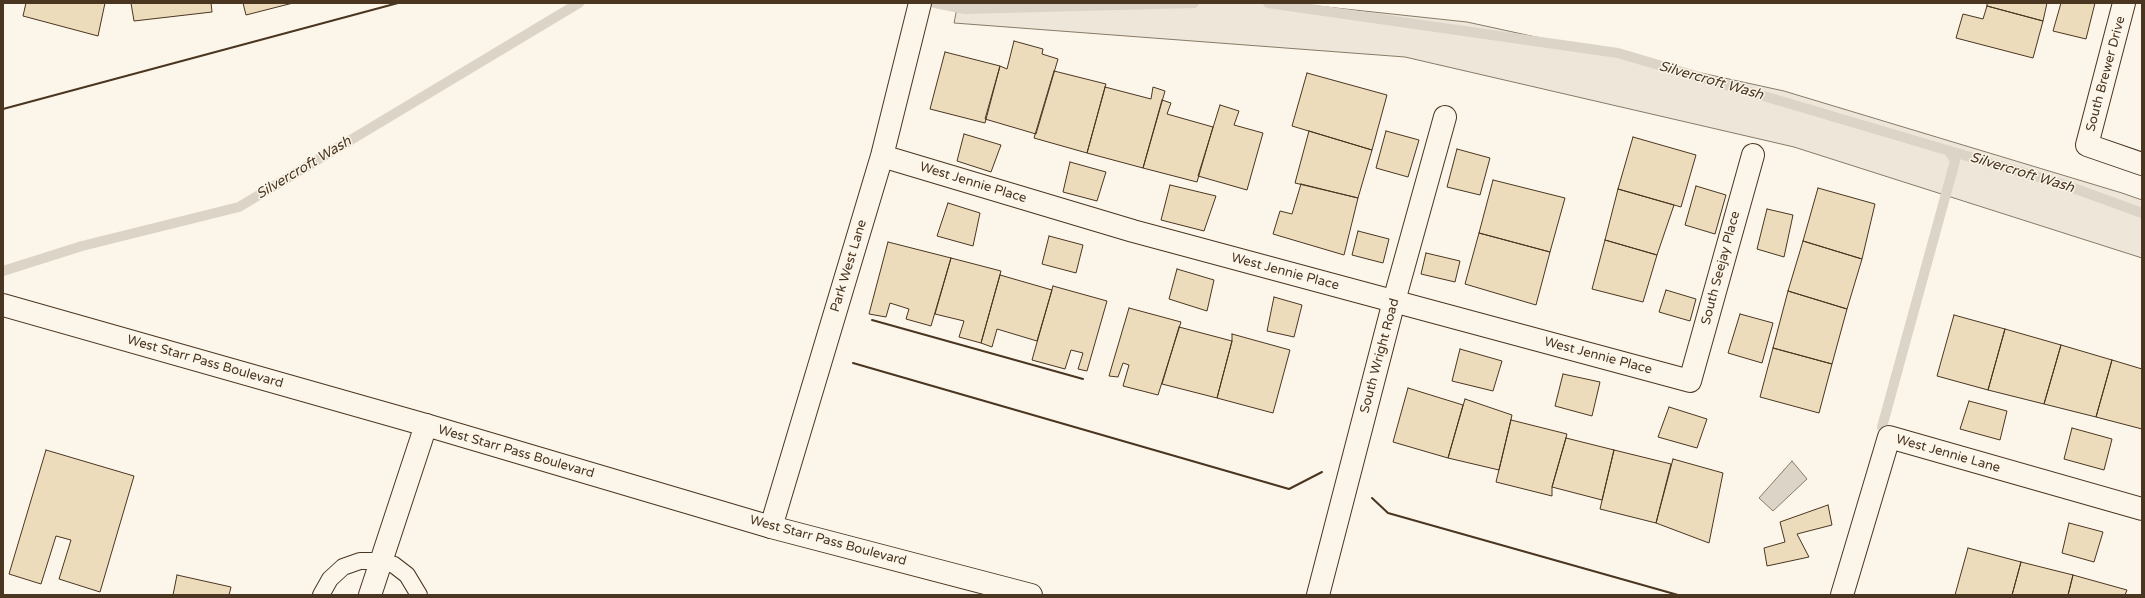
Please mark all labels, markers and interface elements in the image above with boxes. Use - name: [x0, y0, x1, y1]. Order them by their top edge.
- street label: South Brewer Drive: [2083, 14, 2129, 134]
- water label: Silvercroft Wash: [1657, 58, 1765, 104]
- water label: Silvercroft Wash: [253, 133, 355, 203]
- water label: Silvercroft Wash: [1968, 149, 2076, 197]
- street label: West Jennie Place: [918, 159, 1028, 207]
- street label: South Seejay Place: [1698, 209, 1744, 327]
- street label: Park West Lane: [828, 218, 870, 314]
- street label: West Jennie Place: [1229, 250, 1341, 294]
- street label: South Wright Road: [1357, 297, 1403, 415]
- street label: West Starr Pass Boulevard: [125, 332, 285, 392]
- street label: West Jennie Place: [1542, 334, 1654, 378]
- street label: West Starr Pass Boulevard: [436, 422, 596, 482]
- street label: West Jennie Lane: [1894, 432, 2002, 476]
- street label: West Starr Pass Boulevard: [748, 513, 908, 569]

